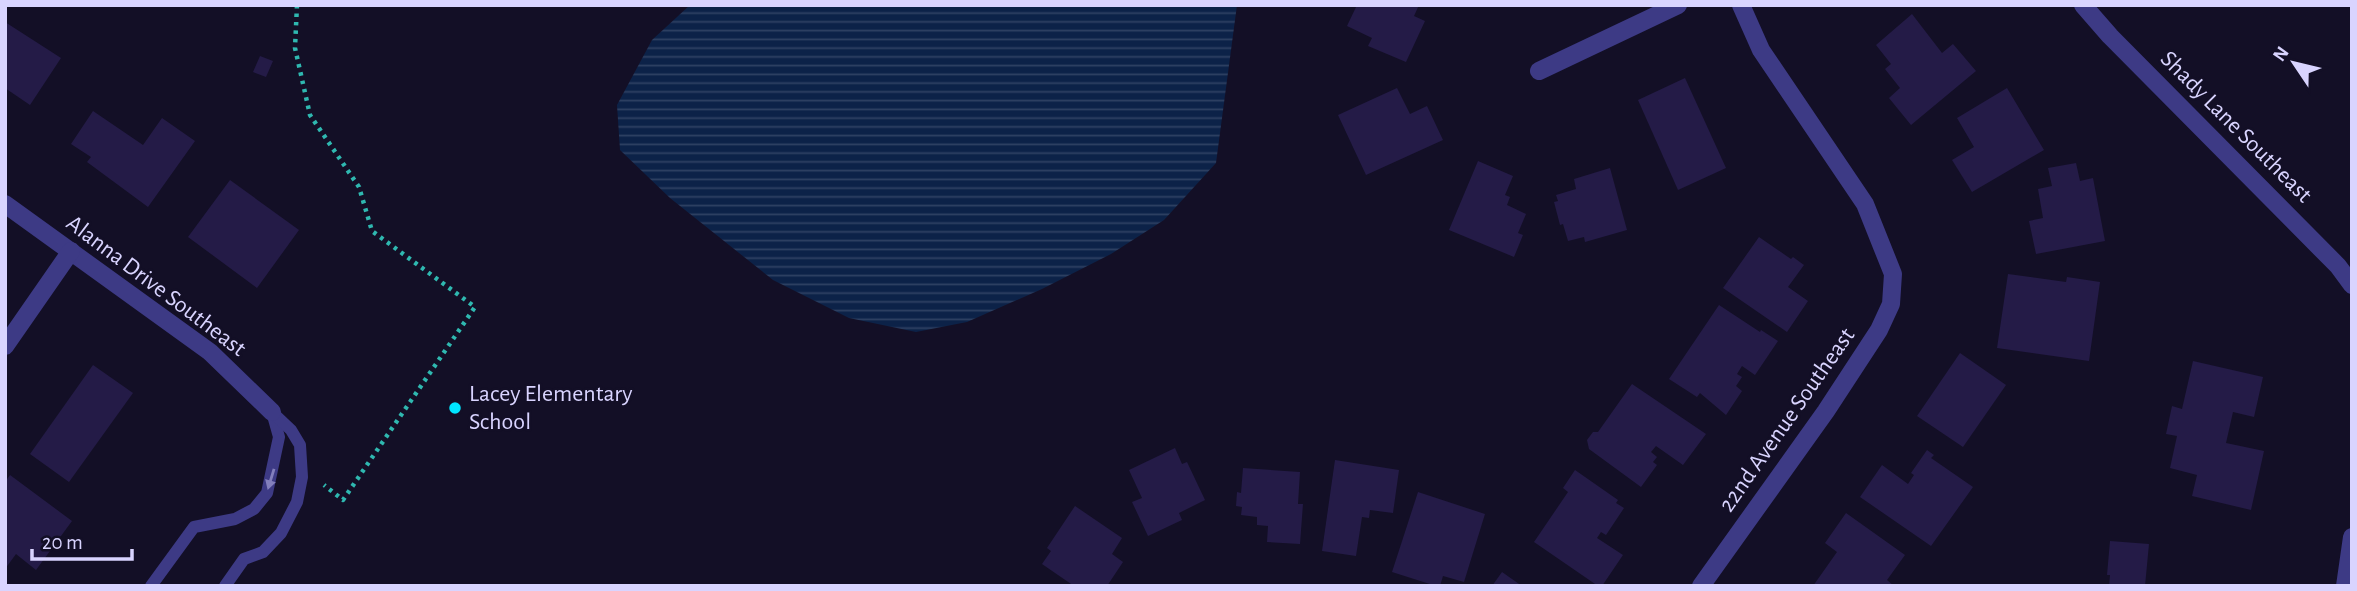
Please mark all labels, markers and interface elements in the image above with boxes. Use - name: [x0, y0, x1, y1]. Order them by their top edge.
- north arrow: [2259, 28, 2329, 98]
- text: N: [2270, 43, 2293, 65]
- street label: Shady Lane Southeast: [2156, 47, 2317, 208]
- street label: Alanna Drive Southeast: [62, 211, 250, 361]
- street label: 22nd Avenue Southeast: [1715, 323, 1860, 516]
- place label: Lacey Elementary School: [469, 382, 633, 434]
- marker: Lacey Elementary School: [447, 400, 463, 416]
- one-way arrow: [265, 468, 275, 489]
- scale bar: [32, 518, 131, 562]
- text: 20 m: [42, 532, 83, 553]

